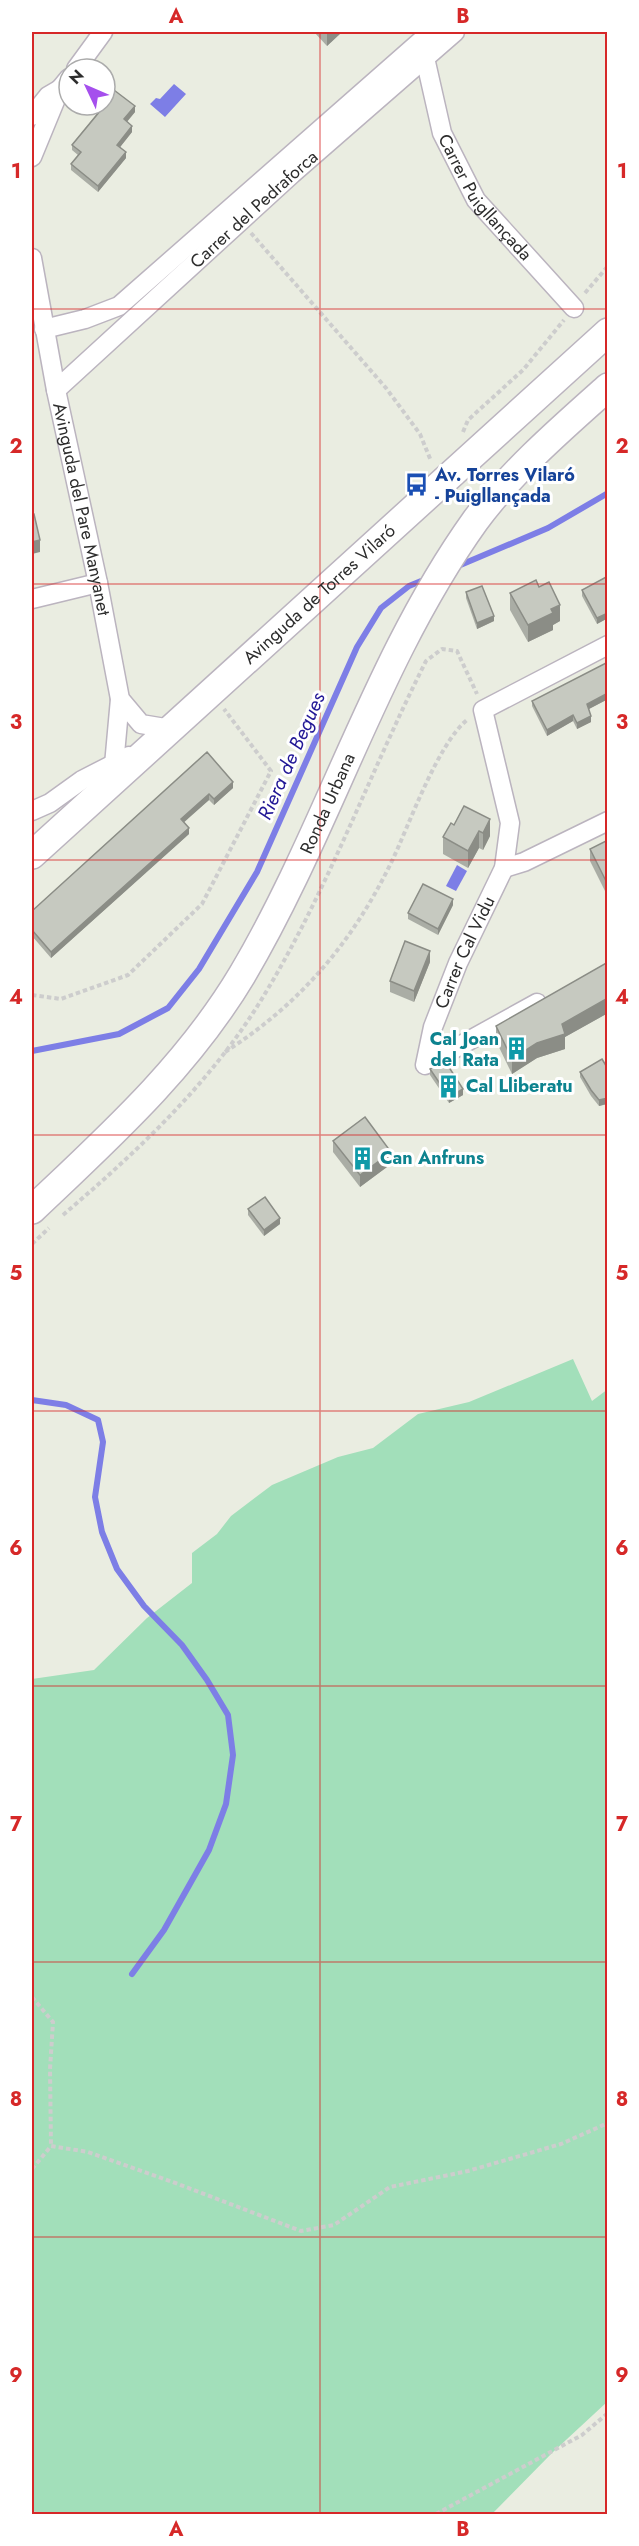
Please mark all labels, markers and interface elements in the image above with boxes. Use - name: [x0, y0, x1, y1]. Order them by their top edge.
- text: A: [168, 2, 184, 31]
- text: B: [456, 2, 470, 31]
- north arrow: [57, 57, 117, 117]
- text: N: [64, 64, 89, 89]
- street label: Carrer Puigllançada: [432, 129, 538, 267]
- street label: Carrer del Pedraforca: [184, 144, 324, 274]
- text: 1: [11, 157, 21, 186]
- text: 1: [617, 157, 627, 186]
- street label: Avinguda del Pare Manyanet: [46, 400, 117, 618]
- text: 2: [9, 432, 23, 461]
- text: 2: [615, 432, 629, 461]
- place label: Av. Torres Vilaró - Puigllançada: [434, 462, 575, 509]
- bus stop icon: Av. Torres Vilaró - Puigllançada: [404, 472, 430, 498]
- street label: Avinguda de Torres Vilaró: [237, 518, 401, 670]
- water label: Riera de Begues: [250, 688, 333, 825]
- text: 3: [10, 708, 22, 737]
- text: 3: [616, 708, 628, 737]
- street label: Ronda Urbana: [293, 749, 362, 858]
- street label: Carrer Cal Vidu: [428, 892, 501, 1012]
- text: 4: [9, 983, 23, 1012]
- text: 4: [615, 983, 629, 1012]
- place label: Cal Joan del Rata: [430, 1026, 499, 1073]
- building icon: Cal Joan del Rata: [504, 1036, 530, 1062]
- building icon: Cal Lliberatu: [435, 1073, 461, 1099]
- place label: Cal Lliberatu: [466, 1073, 573, 1099]
- building icon: Can Anfruns: [349, 1145, 375, 1171]
- place label: Can Anfruns: [380, 1145, 484, 1171]
- text: 5: [10, 1259, 23, 1288]
- text: 5: [616, 1259, 629, 1288]
- text: 6: [9, 1534, 23, 1563]
- text: 6: [615, 1534, 629, 1563]
- text: 7: [10, 1810, 23, 1839]
- text: 7: [616, 1810, 629, 1839]
- text: 8: [10, 2085, 22, 2114]
- text: 8: [616, 2085, 628, 2114]
- text: 9: [9, 2361, 23, 2390]
- text: 9: [615, 2361, 629, 2390]
- text: A: [168, 2515, 184, 2544]
- text: B: [456, 2515, 470, 2544]

